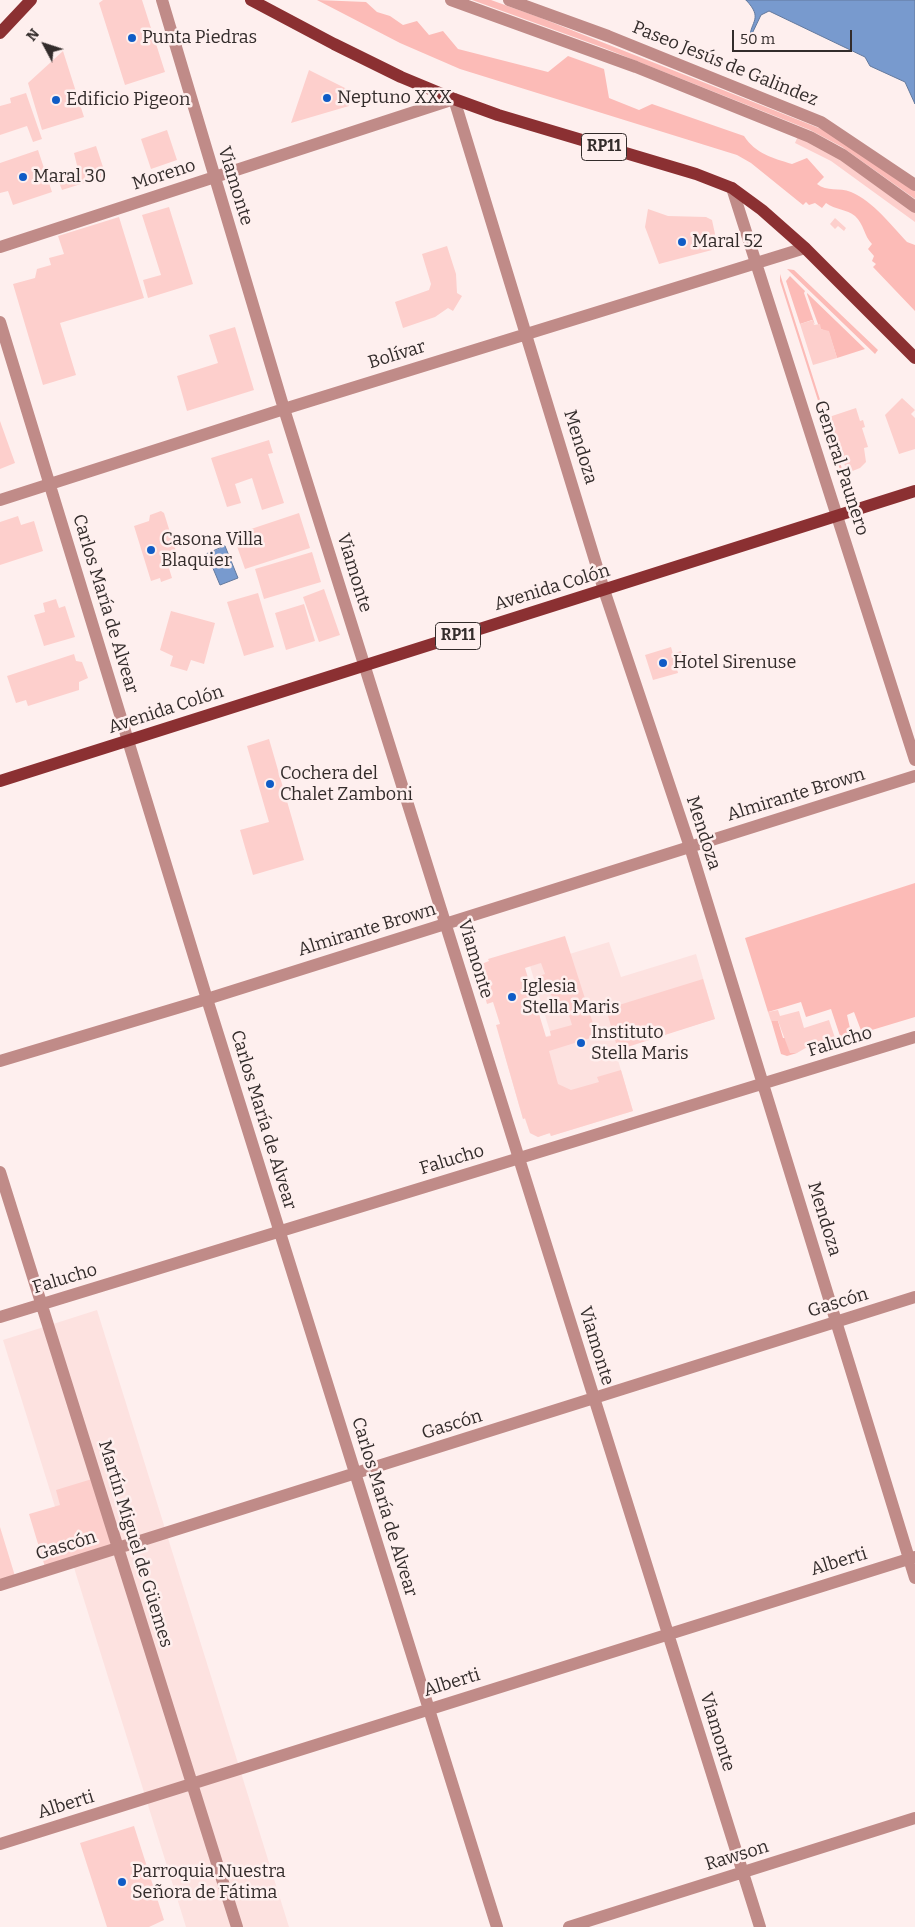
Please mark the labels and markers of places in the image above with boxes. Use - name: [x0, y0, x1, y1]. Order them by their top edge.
- place label: Punta Piedras: [142, 27, 257, 49]
- marker: Punta Piedras: [126, 32, 138, 44]
- place label: Neptuno XXX: [337, 87, 452, 109]
- place label: Edificio Pigeon: [66, 89, 190, 111]
- marker: Neptuno XXX: [321, 92, 333, 104]
- marker: Edificio Pigeon: [50, 94, 62, 106]
- place label: Maral 30: [33, 166, 106, 188]
- marker: Maral 30: [17, 171, 29, 183]
- place label: Maral 52: [692, 231, 763, 253]
- marker: Maral 52: [676, 236, 688, 248]
- place label: Casona Villa Blaquier: [161, 529, 263, 572]
- marker: Casona Villa Blaquier: [145, 544, 157, 556]
- place label: Hotel Sirenuse: [673, 652, 796, 674]
- marker: Hotel Sirenuse: [657, 657, 669, 669]
- place label: Cochera del Chalet Zamboni: [280, 763, 413, 806]
- marker: Cochera del Chalet Zamboni: [264, 778, 276, 790]
- place label: Iglesia Stella Maris: [522, 976, 620, 1019]
- marker: Iglesia Stella Maris: [506, 991, 518, 1003]
- place label: Instituto Stella Maris: [591, 1022, 689, 1064]
- marker: Instituto Stella Maris: [575, 1037, 587, 1049]
- place label: Parroquia Nuestra Señora de Fátima: [132, 1861, 285, 1904]
- marker: Parroquia Nuestra Señora de Fátima: [116, 1876, 128, 1888]

